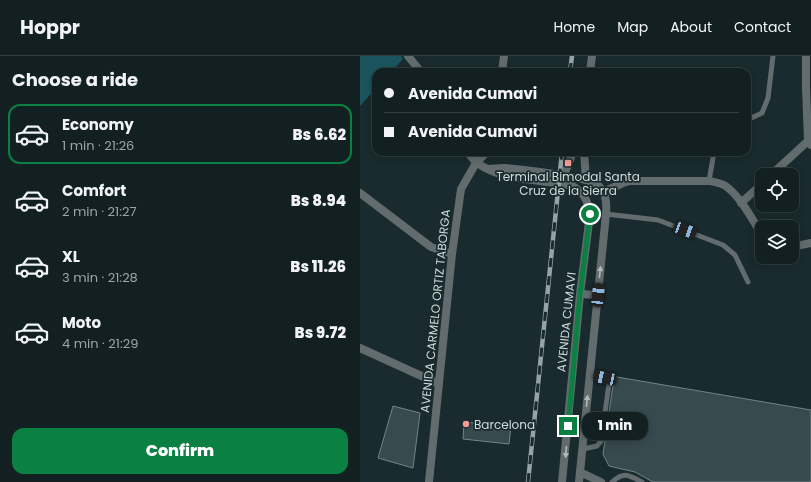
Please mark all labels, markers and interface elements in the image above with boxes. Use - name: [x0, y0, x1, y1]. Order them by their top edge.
- text: Hoppr: [20, 14, 80, 41]
- text: Home: [553, 17, 595, 37]
- text: Map: [617, 17, 648, 37]
- text: About: [670, 17, 712, 37]
- text: Contact: [734, 17, 791, 37]
- text: Choose a ride: [12, 67, 138, 92]
- text: Avenida Cumavi: [408, 83, 537, 104]
- text: Economy: [62, 114, 134, 135]
- icon: car: [14, 116, 50, 152]
- text: Avenida Cumavi: [408, 121, 537, 142]
- text: Bs 6.62: [292, 124, 346, 145]
- text: 1 min · 21:26: [62, 136, 134, 155]
- marker: Terminal Bimodal Santa Cruz de la Sierra: [563, 158, 573, 168]
- place label: Terminal Bimodal Santa Cruz de la Sierra: [496, 168, 640, 199]
- map controls: [755, 168, 799, 264]
- button: locate: [755, 168, 799, 212]
- text: Comfort: [62, 180, 126, 201]
- icon: car: [14, 182, 50, 218]
- text: Bs 8.94: [291, 190, 346, 211]
- text: 2 min · 21:27: [62, 202, 137, 221]
- route start: [581, 205, 599, 223]
- street label: AVENIDA CARMELO ORTIZ TABORGA: [416, 208, 454, 414]
- car: [672, 220, 698, 240]
- button: layers: [755, 220, 799, 264]
- text: XL: [62, 246, 80, 267]
- icon: car: [14, 248, 50, 284]
- text: Bs 11.26: [290, 256, 346, 277]
- one-way arrow: [597, 266, 604, 278]
- text: 3 min · 21:28: [62, 268, 138, 287]
- street label: AVENIDA CUMAVI: [552, 271, 580, 373]
- car: [591, 282, 605, 308]
- text: Moto: [62, 312, 101, 333]
- icon: car: [14, 314, 50, 350]
- text: Bs 9.72: [295, 322, 346, 343]
- text: 4 min · 21:29: [62, 334, 138, 353]
- car: [592, 370, 618, 386]
- one-way arrow: [584, 395, 591, 407]
- callout: 1 min: [582, 412, 648, 440]
- place label: Barcelona: [474, 416, 535, 433]
- text: 1 min: [598, 416, 632, 435]
- route end: [559, 417, 577, 435]
- marker: Barcelona: [461, 419, 471, 429]
- button: Confirm: [12, 428, 348, 474]
- one-way arrow: [562, 446, 569, 458]

